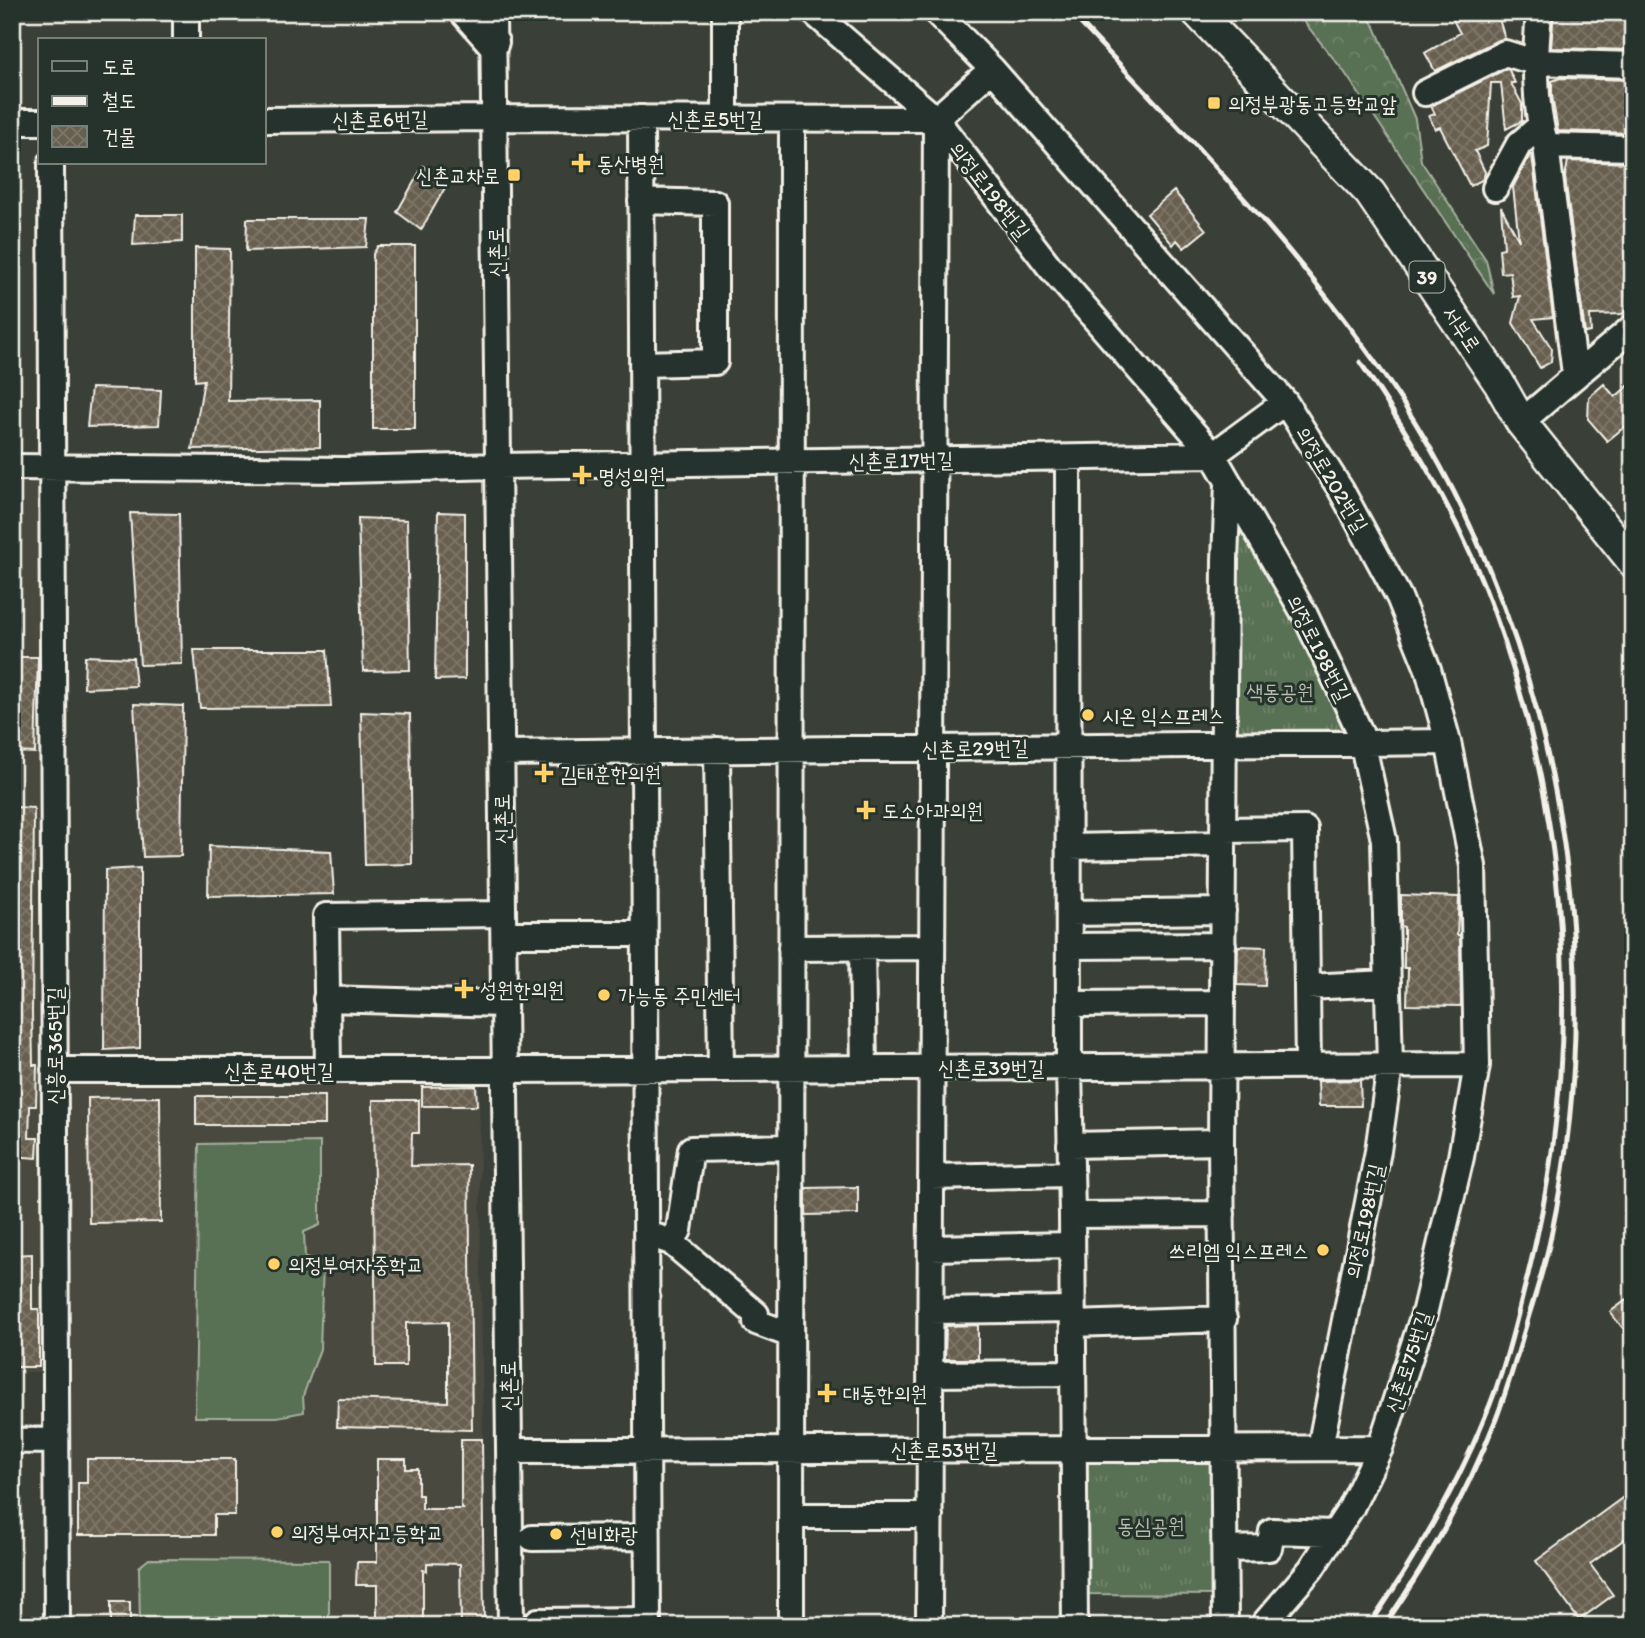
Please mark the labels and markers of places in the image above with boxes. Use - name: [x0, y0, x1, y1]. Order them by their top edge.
- place label: 의정부광동고등학교앞: [1228, 91, 1397, 116]
- marker: 의정부광동고등학교앞: [1206, 95, 1222, 111]
- place label: 동산병원: [597, 151, 665, 176]
- marker: 동산병원: [571, 153, 591, 173]
- place label: 신촌교차로: [416, 163, 500, 188]
- marker: 신촌교차로: [506, 167, 522, 183]
- place label: 명성의원: [598, 463, 666, 488]
- marker: 명성의원: [572, 465, 592, 485]
- place label: 시온 익스프레스: [1102, 703, 1225, 728]
- marker: 시온 익스프레스: [1080, 707, 1096, 723]
- place label: 김태훈한의원: [560, 761, 661, 786]
- marker: 김태훈한의원: [534, 763, 554, 783]
- place label: 도소아과의원: [882, 798, 983, 823]
- marker: 도소아과의원: [856, 800, 876, 820]
- place label: 성원한의원: [480, 977, 565, 1002]
- marker: 성원한의원: [454, 979, 474, 999]
- place label: 가능동 주민센터: [618, 983, 741, 1008]
- marker: 가능동 주민센터: [596, 987, 612, 1003]
- place label: 쓰리엠 익스프레스: [1169, 1238, 1309, 1263]
- marker: 쓰리엠 익스프레스: [1315, 1242, 1331, 1258]
- place label: 의정부여자중학교: [288, 1252, 423, 1277]
- marker: 의정부여자중학교: [266, 1256, 282, 1272]
- place label: 대동한의원: [843, 1381, 928, 1406]
- marker: 대동한의원: [817, 1383, 837, 1403]
- place label: 의정부여자고등학교: [291, 1520, 443, 1545]
- place label: 선비화랑: [570, 1522, 638, 1547]
- marker: 의정부여자고등학교: [269, 1524, 285, 1540]
- marker: 선비화랑: [548, 1526, 564, 1542]

